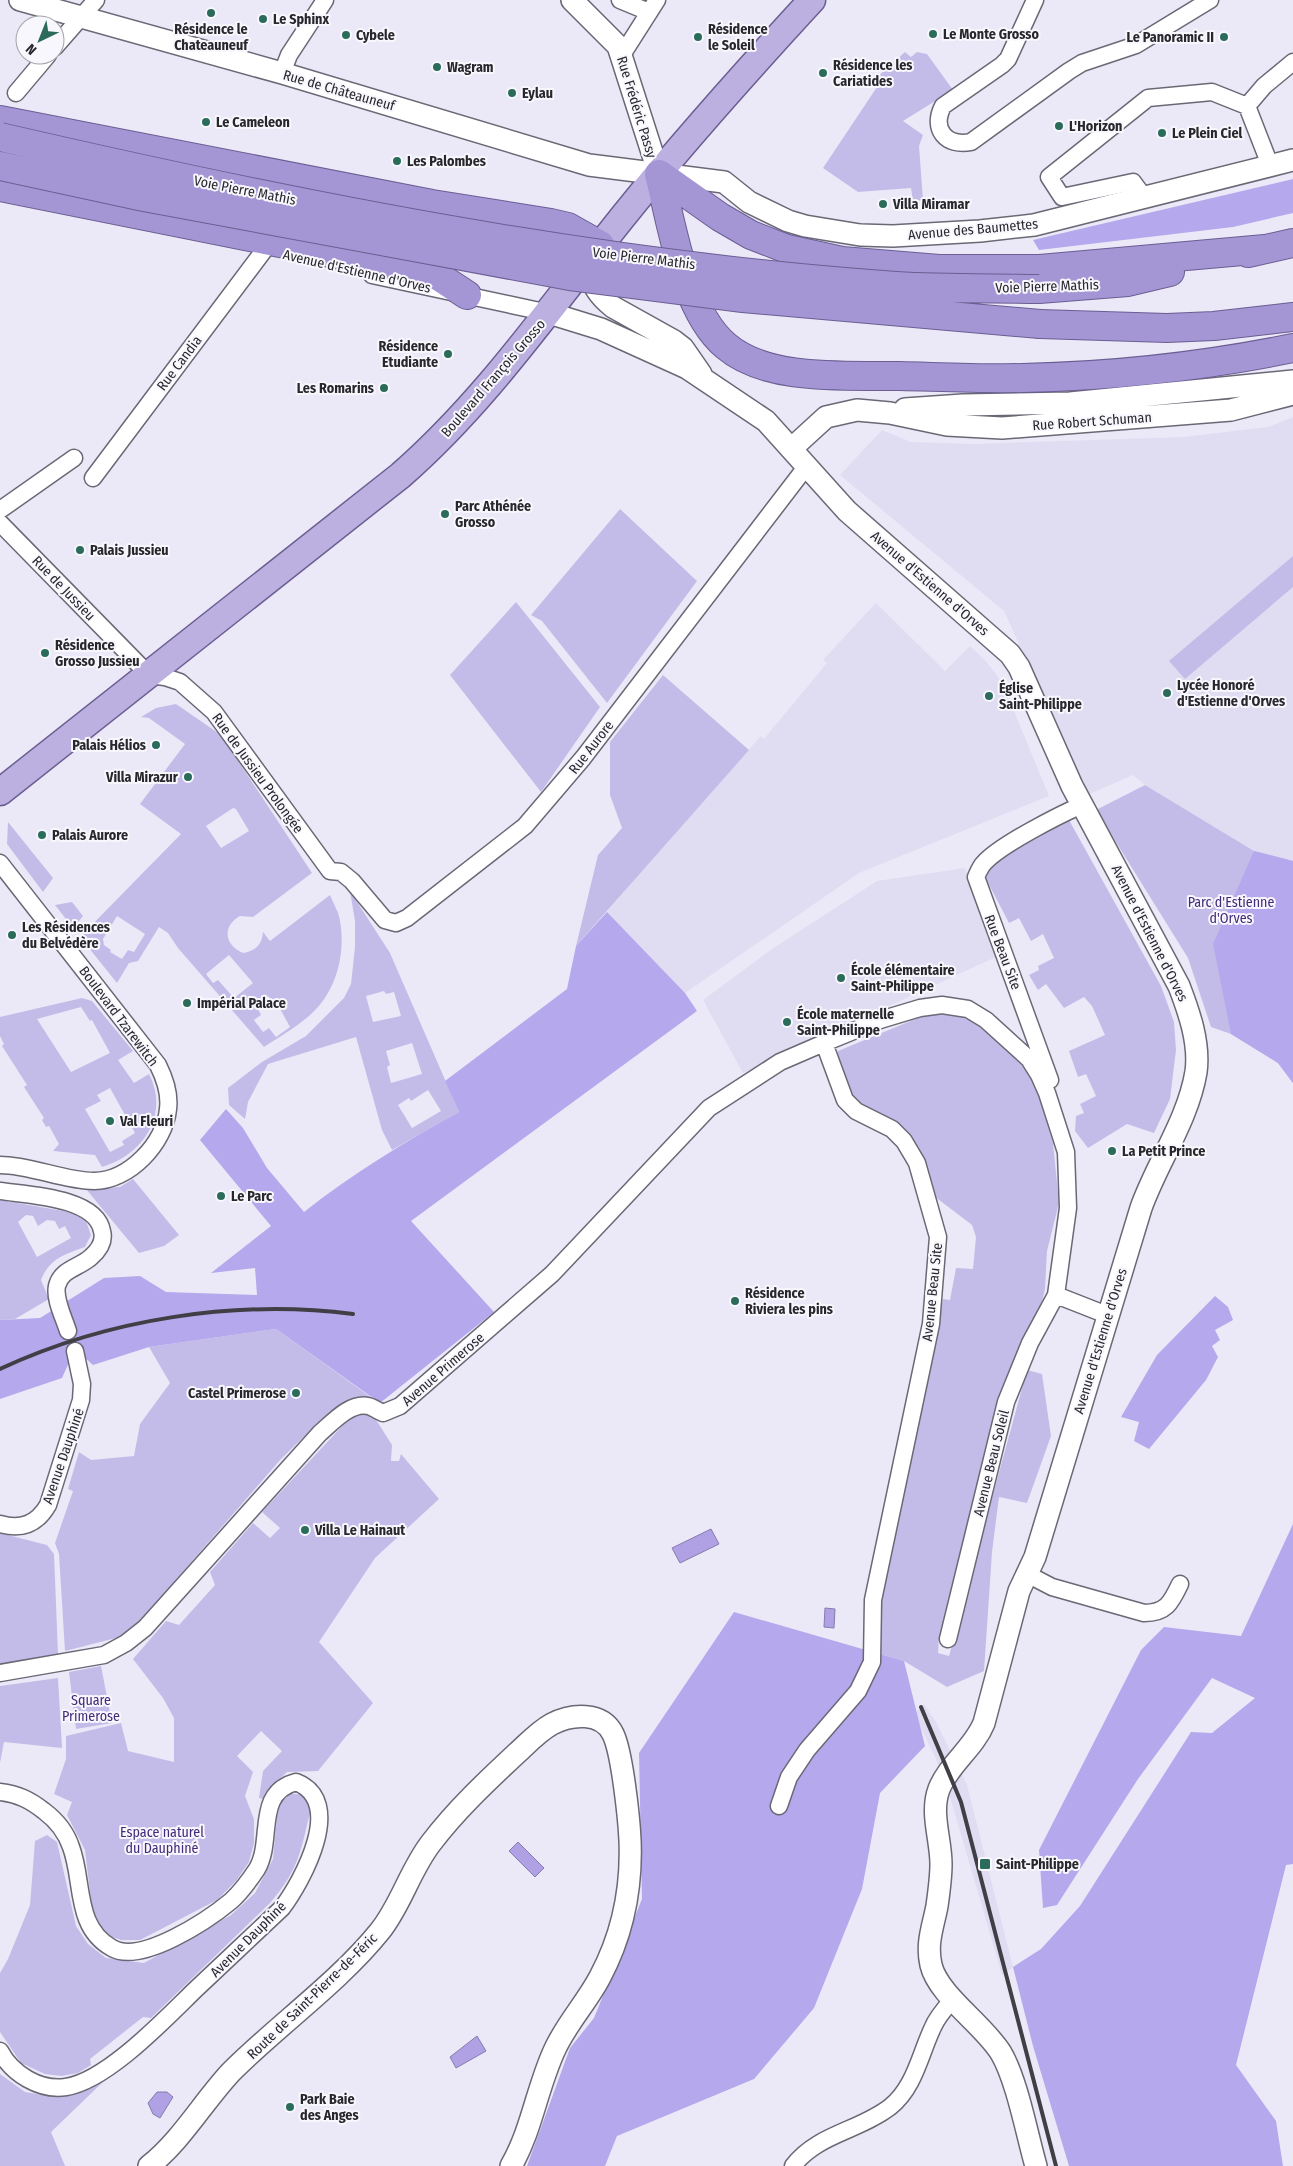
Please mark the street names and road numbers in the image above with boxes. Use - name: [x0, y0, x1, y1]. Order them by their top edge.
- street label: Rue Frédéric Passy: [613, 54, 660, 161]
- street label: Rue de Châteauneuf: [281, 66, 398, 115]
- street label: Voie Pierre Mathis: [192, 172, 297, 209]
- street label: Avenue des Baumettes: [907, 215, 1039, 244]
- street label: Voie Pierre Mathis: [592, 244, 696, 273]
- street label: Avenue d'Estienne d'Orves: [281, 246, 432, 297]
- street label: Voie Pierre Mathis: [995, 276, 1099, 297]
- street label: Boulevard François Grosso: [438, 316, 549, 441]
- street label: Rue Candia: [153, 332, 206, 394]
- street label: Rue Robert Schuman: [1032, 409, 1152, 434]
- street label: Avenue d'Estienne d'Orves: [867, 527, 992, 639]
- street label: Rue de Jussieu: [28, 552, 99, 624]
- street label: Rue de Jussieu Prolongée: [208, 710, 307, 837]
- street label: Rue Aurore: [565, 717, 618, 777]
- street label: Avenue d'Estienne d'Orves: [1108, 862, 1191, 1004]
- street label: Rue Beau Site: [980, 912, 1025, 992]
- street label: Boulevard Tzarewitch: [75, 963, 162, 1070]
- street label: Avenue Beau Site: [919, 1242, 946, 1342]
- street label: Avenue d'Estienne d'Orves: [1070, 1266, 1131, 1416]
- street label: Avenue Primerose: [399, 1329, 488, 1410]
- street label: Avenue Dauphiné: [39, 1406, 88, 1506]
- street label: Avenue Beau Soleil: [970, 1408, 1013, 1518]
- street label: Avenue Dauphiné: [207, 1898, 290, 1981]
- street label: Route de Saint-Pierre-de-Féric: [244, 1930, 381, 2063]

